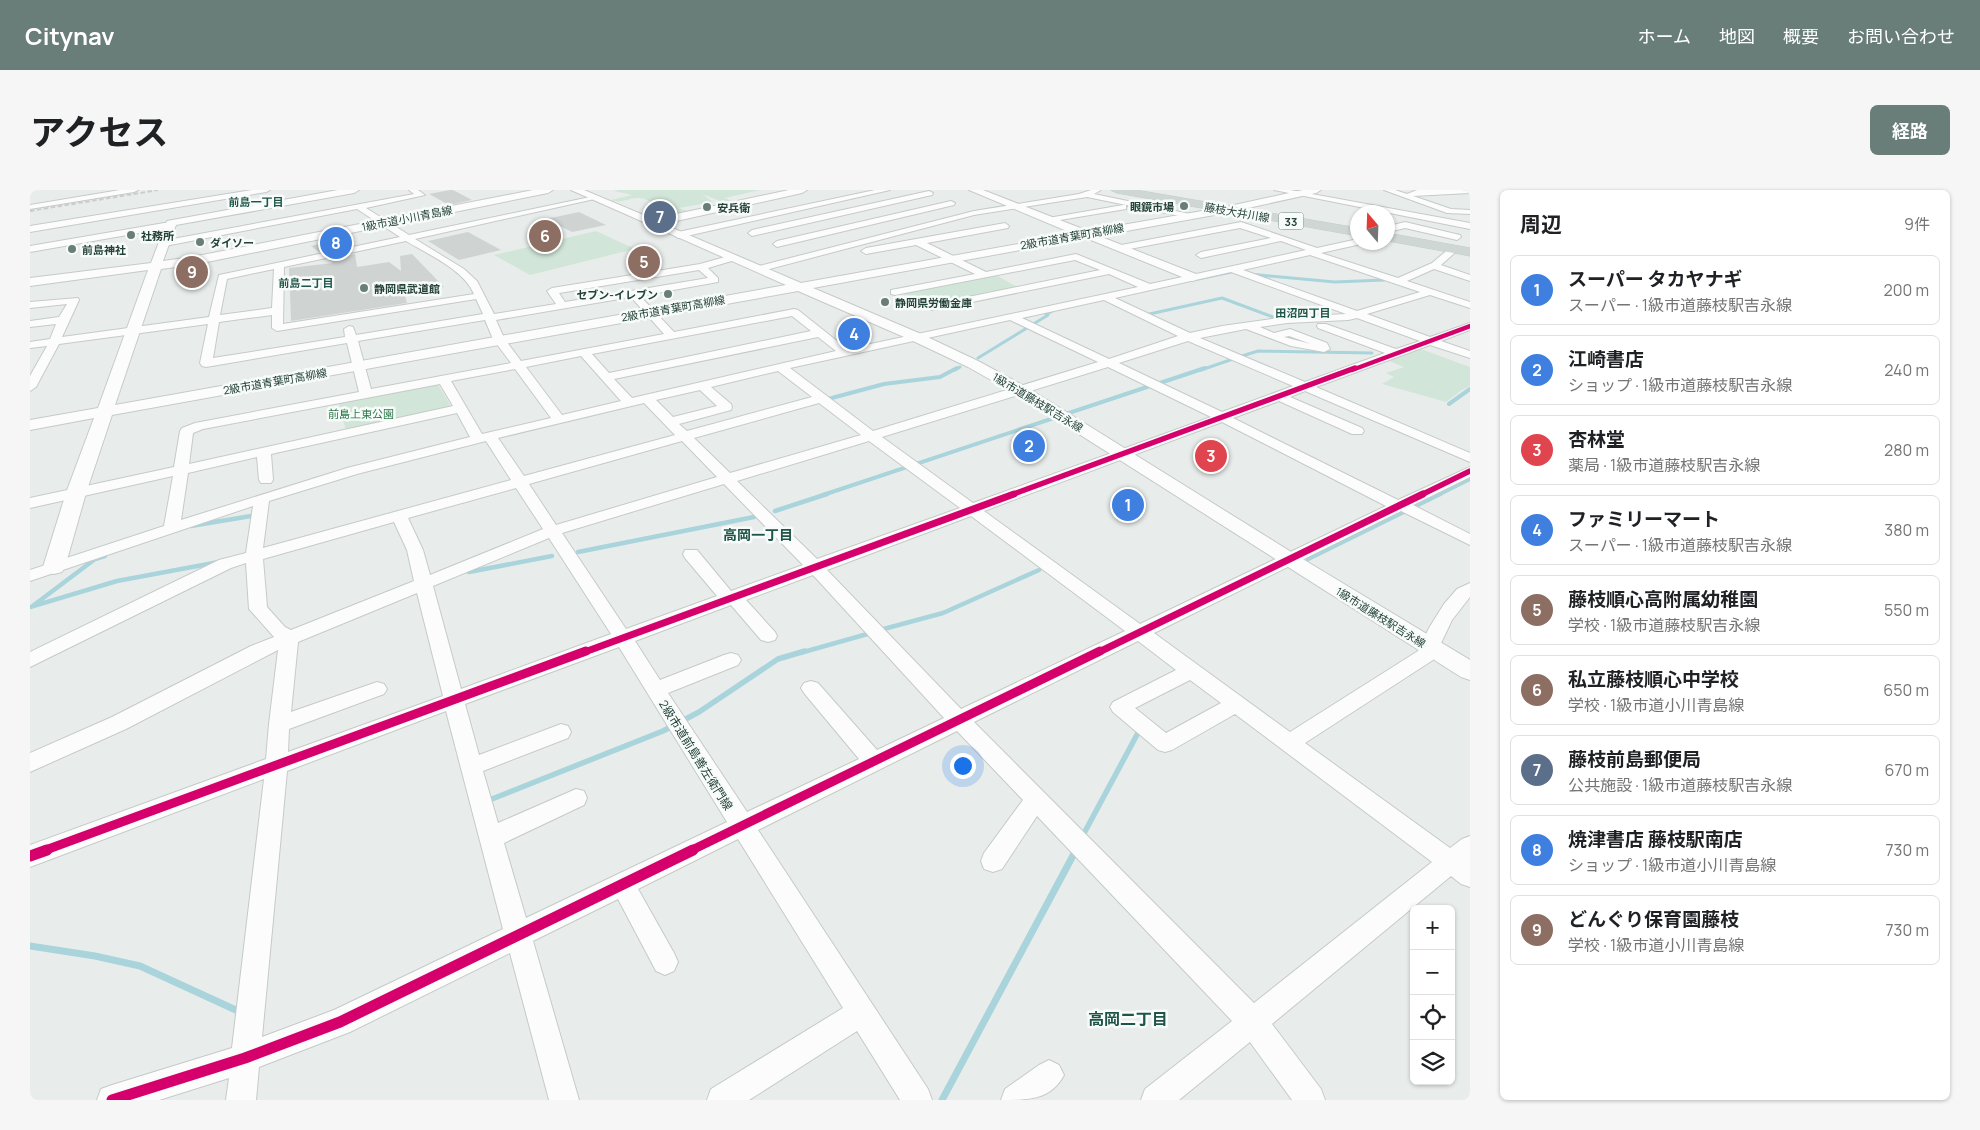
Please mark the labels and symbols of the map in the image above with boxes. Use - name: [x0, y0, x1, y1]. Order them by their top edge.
- district label: 前島一丁目: [229, 194, 284, 209]
- pin: 7: [644, 198, 676, 236]
- place label: 眼鏡市場: [1130, 199, 1174, 214]
- street label: 藤枝大井川線: [1203, 199, 1271, 225]
- place label: 安兵衛: [717, 200, 750, 215]
- marker: 眼鏡市場: [1178, 200, 1190, 212]
- marker: 安兵衛: [701, 201, 713, 213]
- street label: 1級市道小川青島線: [360, 202, 454, 234]
- north arrow: [1350, 205, 1395, 250]
- road number: 33: [1278, 212, 1304, 230]
- pin: 6: [529, 217, 561, 255]
- street label: 2級市道青葉町高柳線: [1019, 219, 1125, 253]
- pin: 8: [320, 224, 352, 262]
- place label: 社務所: [141, 228, 174, 243]
- marker: 社務所: [125, 229, 137, 241]
- place label: ダイソー: [210, 235, 254, 250]
- marker: ダイソー: [194, 236, 206, 248]
- place label: 前島神社: [82, 242, 126, 257]
- marker: 前島神社: [66, 243, 78, 255]
- pin: 5: [628, 243, 660, 281]
- pin: 9: [176, 253, 208, 291]
- district label: 前島二丁目: [279, 275, 334, 290]
- place label: 静岡県武道館: [374, 281, 440, 296]
- marker: 静岡県武道館: [358, 282, 370, 294]
- place label: セブン-イレブン: [576, 287, 658, 302]
- marker: セブン-イレブン: [662, 288, 674, 300]
- street label: 2級市道青葉町高柳線: [620, 291, 726, 325]
- place label: 静岡県労働金庫: [895, 295, 972, 310]
- marker: 静岡県労働金庫: [879, 296, 891, 308]
- district label: 田沼四丁目: [1276, 305, 1331, 320]
- pin: 4: [838, 315, 870, 353]
- street label: 2級市道青葉町高柳線: [222, 364, 328, 398]
- street label: 1級市道藤枝駅吉永線: [990, 369, 1086, 435]
- park label: 前島上東公園: [328, 406, 394, 421]
- pin: 2: [1013, 427, 1045, 465]
- pin: 3: [1195, 437, 1227, 475]
- pin: 1: [1112, 486, 1144, 524]
- district label: 高岡一丁目: [723, 525, 793, 544]
- street label: 1級市道藤枝駅吉永線: [1333, 583, 1429, 651]
- street label: 2級市道前島善左衛門線: [655, 697, 737, 813]
- your location: [950, 753, 976, 779]
- district label: 高岡二丁目: [1088, 1008, 1168, 1030]

